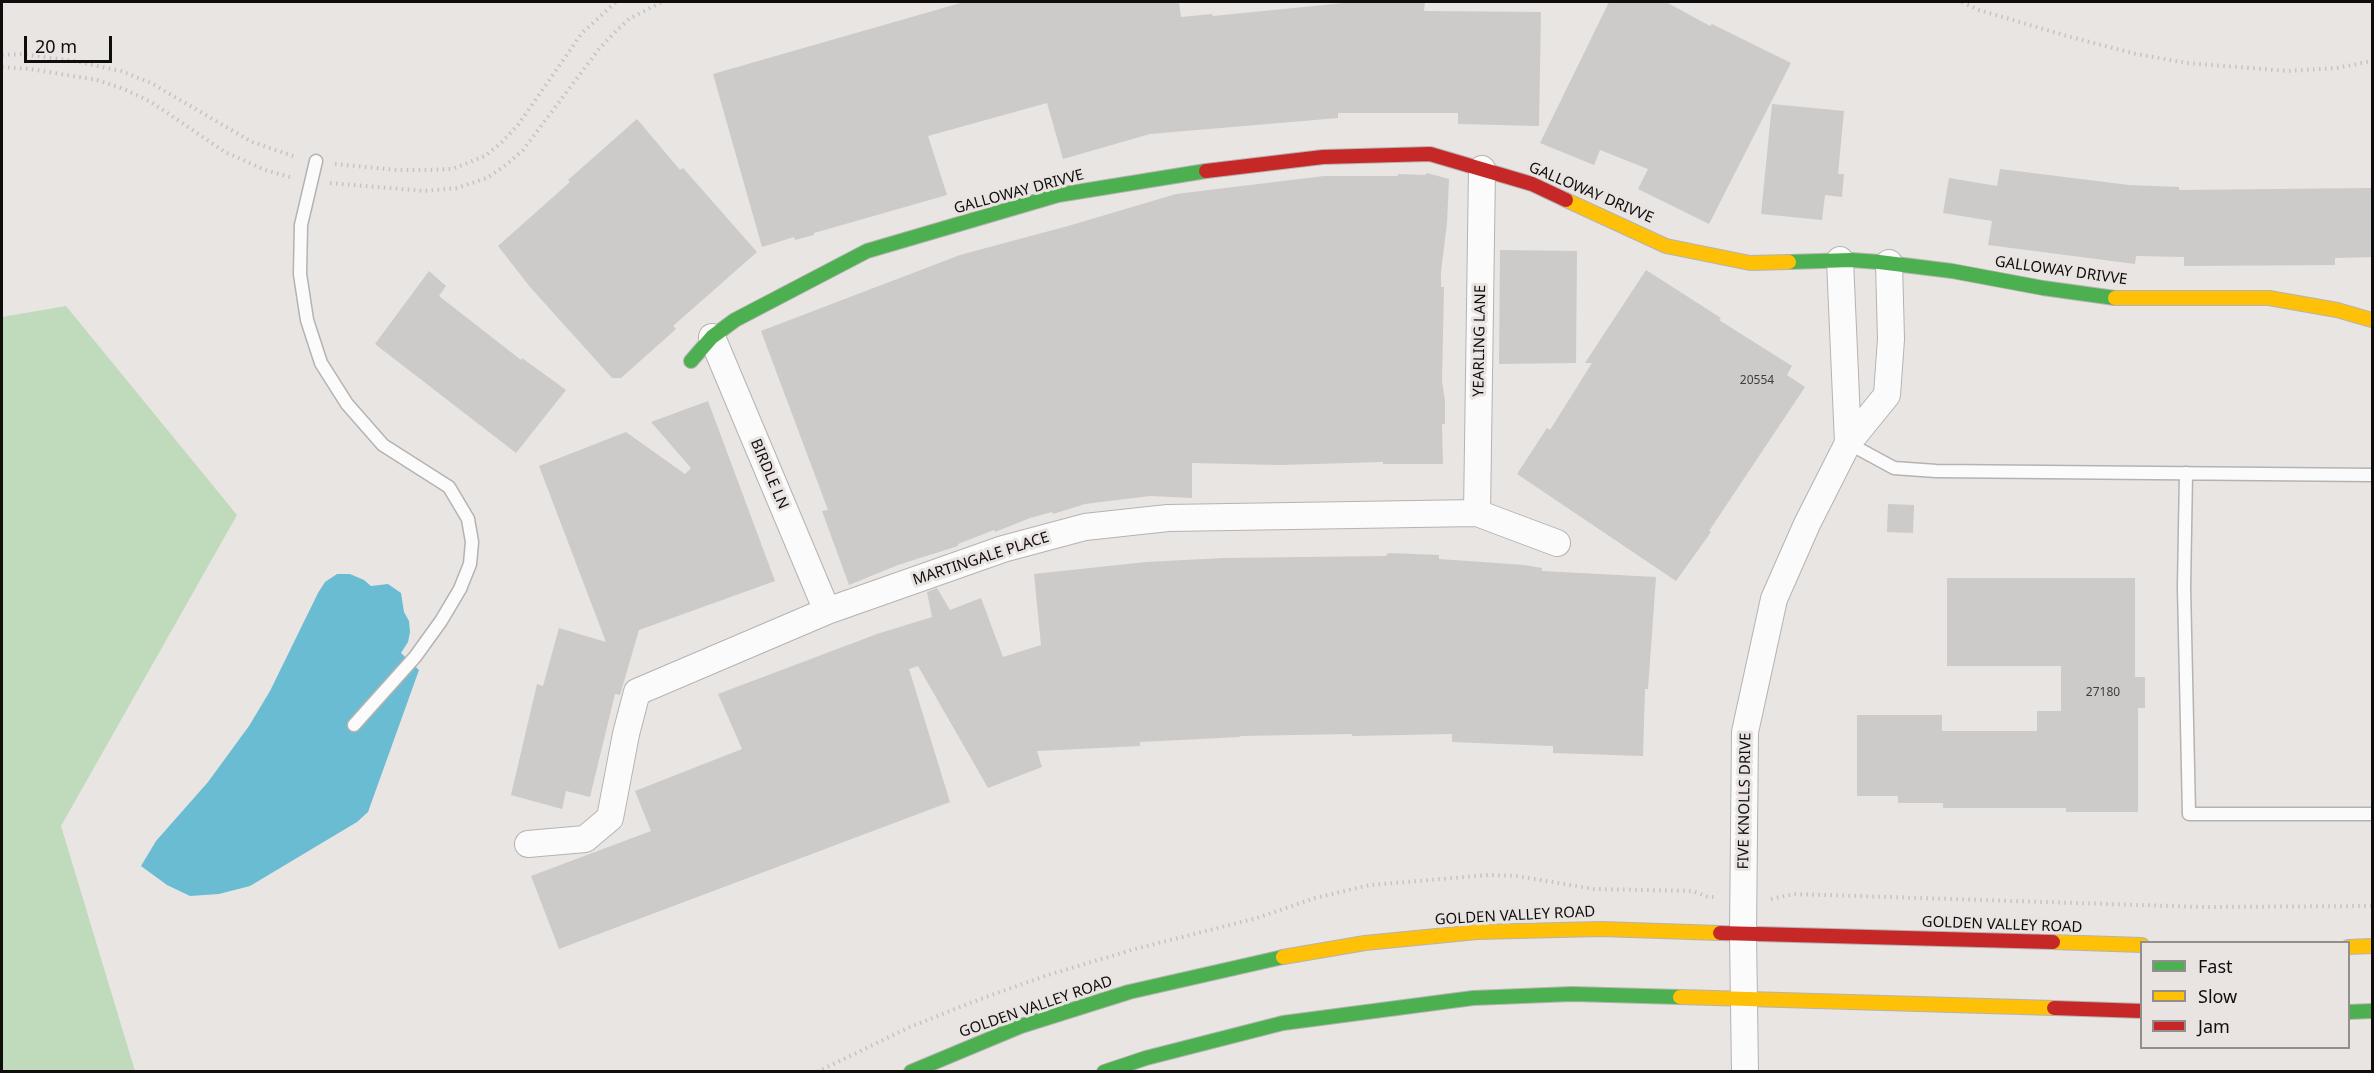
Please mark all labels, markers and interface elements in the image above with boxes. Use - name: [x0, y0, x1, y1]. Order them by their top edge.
- scale bar: [27, 24, 116, 62]
- text: 20 m: [35, 34, 77, 58]
- street label: GALLOWAY DRIVVE: [1526, 159, 1656, 227]
- street label: GALLOWAY DRIVVE: [952, 166, 1086, 218]
- street label: GALLOWAY DRIVVE: [1994, 253, 2128, 289]
- street label: YEARLING LANE: [1470, 285, 1490, 397]
- house number: 20554: [1740, 374, 1774, 388]
- street label: BIRDLE LN: [746, 436, 792, 512]
- street label: MARTINGALE PLACE: [911, 529, 1051, 589]
- house number: 27180: [2086, 686, 2120, 700]
- street label: FIVE KNOLLS DRIVE: [1735, 732, 1755, 870]
- street label: GOLDEN VALLEY ROAD: [1434, 903, 1596, 929]
- street label: GOLDEN VALLEY ROAD: [1921, 913, 2083, 937]
- legend: [2140, 941, 2350, 1049]
- text: Fast: [2198, 954, 2233, 978]
- street label: GOLDEN VALLEY ROAD: [957, 972, 1115, 1042]
- text: Slow: [2198, 984, 2237, 1008]
- text: Jam: [2198, 1014, 2230, 1038]

